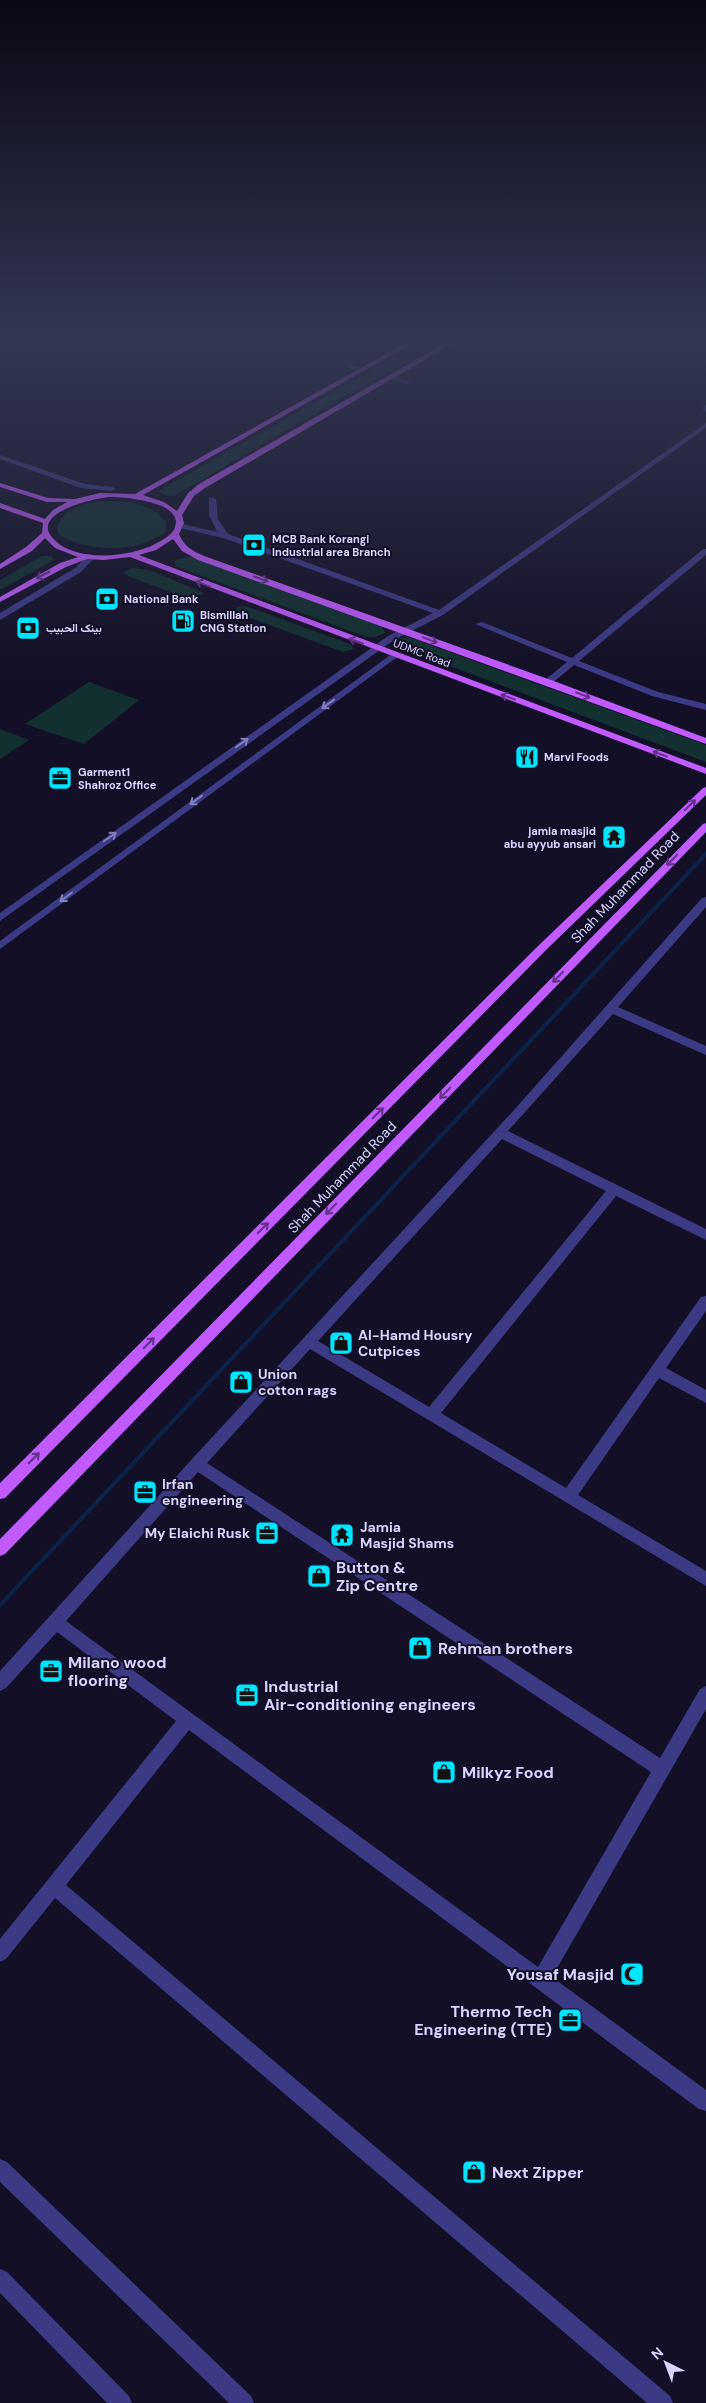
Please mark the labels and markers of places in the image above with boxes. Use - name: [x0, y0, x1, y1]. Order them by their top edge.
- bank icon: MCB Bank Korangi Industrial area Branch: [241, 532, 267, 558]
- place label: MCB Bank Korangi Industrial area Branch: [272, 532, 391, 559]
- bank icon: National Bank: [94, 586, 120, 612]
- place label: National Bank: [124, 592, 199, 606]
- fuel station icon: Bismillah CNG Station: [170, 608, 196, 634]
- place label: Bismillah CNG Station: [200, 608, 267, 635]
- bank icon: بينک الحبيب: [15, 615, 41, 641]
- place label: بينک الحبيب: [46, 621, 102, 635]
- restaurant icon: Marvi Foods: [514, 744, 540, 770]
- place label: Marvi Foods: [544, 750, 609, 764]
- office icon: Garment1 Shahroz Office: [47, 765, 73, 791]
- place label: Garment1 Shahroz Office: [78, 765, 157, 792]
- place label: jamia masjid abu ayyub ansari: [504, 824, 596, 851]
- temple icon: jamia masjid abu ayyub ansari: [601, 824, 627, 850]
- place label: Al-Hamd Housry Cutpices: [358, 1326, 473, 1360]
- shop icon: Al-Hamd Housry Cutpices: [328, 1330, 354, 1356]
- place label: Union cotton rags: [258, 1365, 337, 1399]
- shop icon: Union cotton rags: [228, 1369, 254, 1395]
- place label: Irfan engineering: [162, 1475, 243, 1509]
- office icon: Irfan engineering: [132, 1479, 158, 1505]
- place label: Jamia Masjid Shams: [360, 1518, 454, 1552]
- office icon: My Elaichi Rusk: [254, 1520, 280, 1546]
- temple icon: Jamia Masjid Shams: [329, 1522, 355, 1548]
- place label: My Elaichi Rusk: [145, 1524, 250, 1542]
- place label: Button & Zip Centre: [336, 1557, 418, 1596]
- shop icon: Button & Zip Centre: [306, 1563, 332, 1589]
- shop icon: Rehman brothers: [407, 1635, 433, 1661]
- place label: Rehman brothers: [438, 1638, 573, 1659]
- place label: Milano wood flooring: [68, 1652, 166, 1691]
- office icon: Milano wood flooring: [38, 1658, 64, 1684]
- place label: Industrial Air-conditioning engineers: [264, 1676, 476, 1715]
- office icon: Industrial Air-conditioning engineers: [234, 1682, 260, 1708]
- shop icon: Milkyz Food: [431, 1759, 457, 1785]
- place label: Milkyz Food: [462, 1762, 554, 1783]
- mosque icon: Yousaf Masjid: [619, 1961, 645, 1987]
- place label: Yousaf Masjid: [507, 1964, 614, 1985]
- place label: Thermo Tech Engineering (TTE): [414, 2001, 552, 2040]
- office icon: Thermo Tech Engineering (TTE): [557, 2007, 583, 2033]
- shop icon: Next Zipper: [461, 2159, 487, 2185]
- place label: Next Zipper: [492, 2162, 584, 2183]

